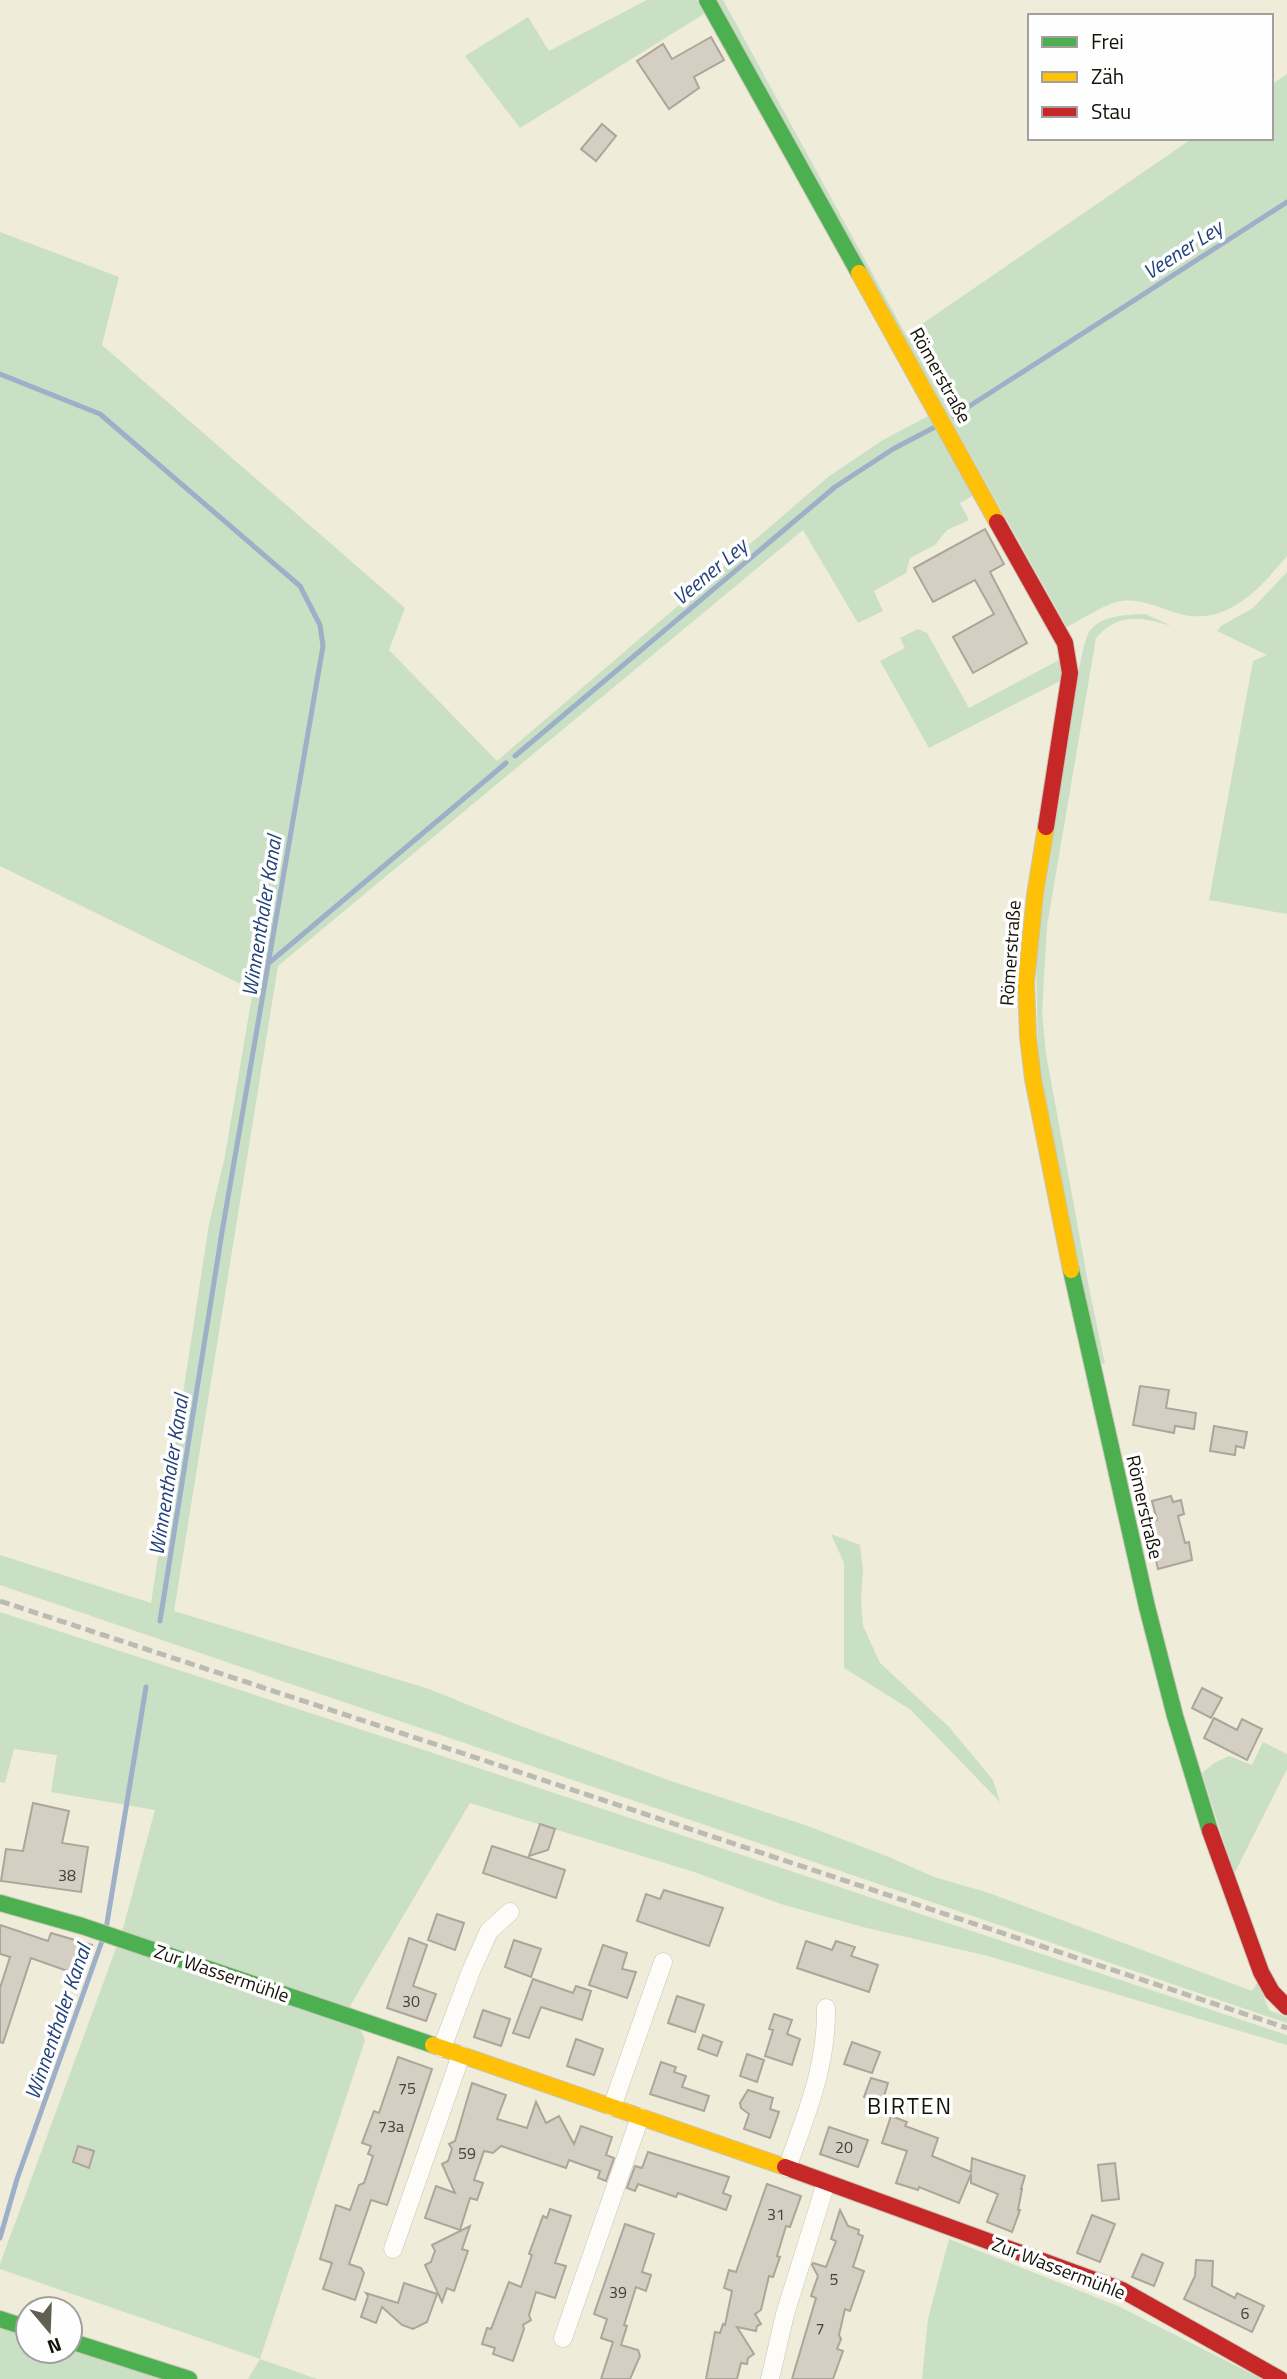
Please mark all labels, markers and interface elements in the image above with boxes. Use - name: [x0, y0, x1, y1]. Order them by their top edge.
- legend: [1028, 14, 1273, 140]
- text: Frei: [1091, 25, 1124, 57]
- text: Zäh: [1091, 60, 1124, 92]
- text: Stau: [1091, 95, 1131, 127]
- water label: Veener Ley: [1136, 210, 1231, 287]
- street label: Römerstraße: [903, 321, 980, 428]
- water label: Veener Ley: [665, 529, 756, 612]
- water label: Winnenthaler Kanal: [233, 831, 290, 999]
- street label: Römerstraße: [991, 899, 1028, 1007]
- water label: Winnenthaler Kanal: [140, 1390, 197, 1558]
- street label: Römerstraße: [1119, 1452, 1172, 1562]
- house number: 38: [58, 1863, 76, 1887]
- street label: Zur Wassermühle: [151, 1936, 293, 2009]
- water label: Winnenthaler Kanal: [15, 1937, 99, 2104]
- house number: 30: [402, 1989, 420, 2013]
- house number: 75: [398, 2076, 416, 2100]
- district label: BIRTEN: [867, 2088, 953, 2123]
- house number: 73a: [378, 2114, 404, 2138]
- house number: 20: [835, 2135, 853, 2159]
- house number: 59: [458, 2141, 476, 2165]
- house number: 31: [767, 2202, 785, 2226]
- street label: Zur Wassermühle: [988, 2229, 1130, 2306]
- house number: 5: [830, 2267, 839, 2291]
- house number: 39: [609, 2280, 627, 2304]
- north arrow: [14, 2295, 84, 2365]
- house number: 6: [1241, 2301, 1250, 2325]
- house number: 7: [816, 2316, 824, 2340]
- text: N: [44, 2331, 66, 2362]

